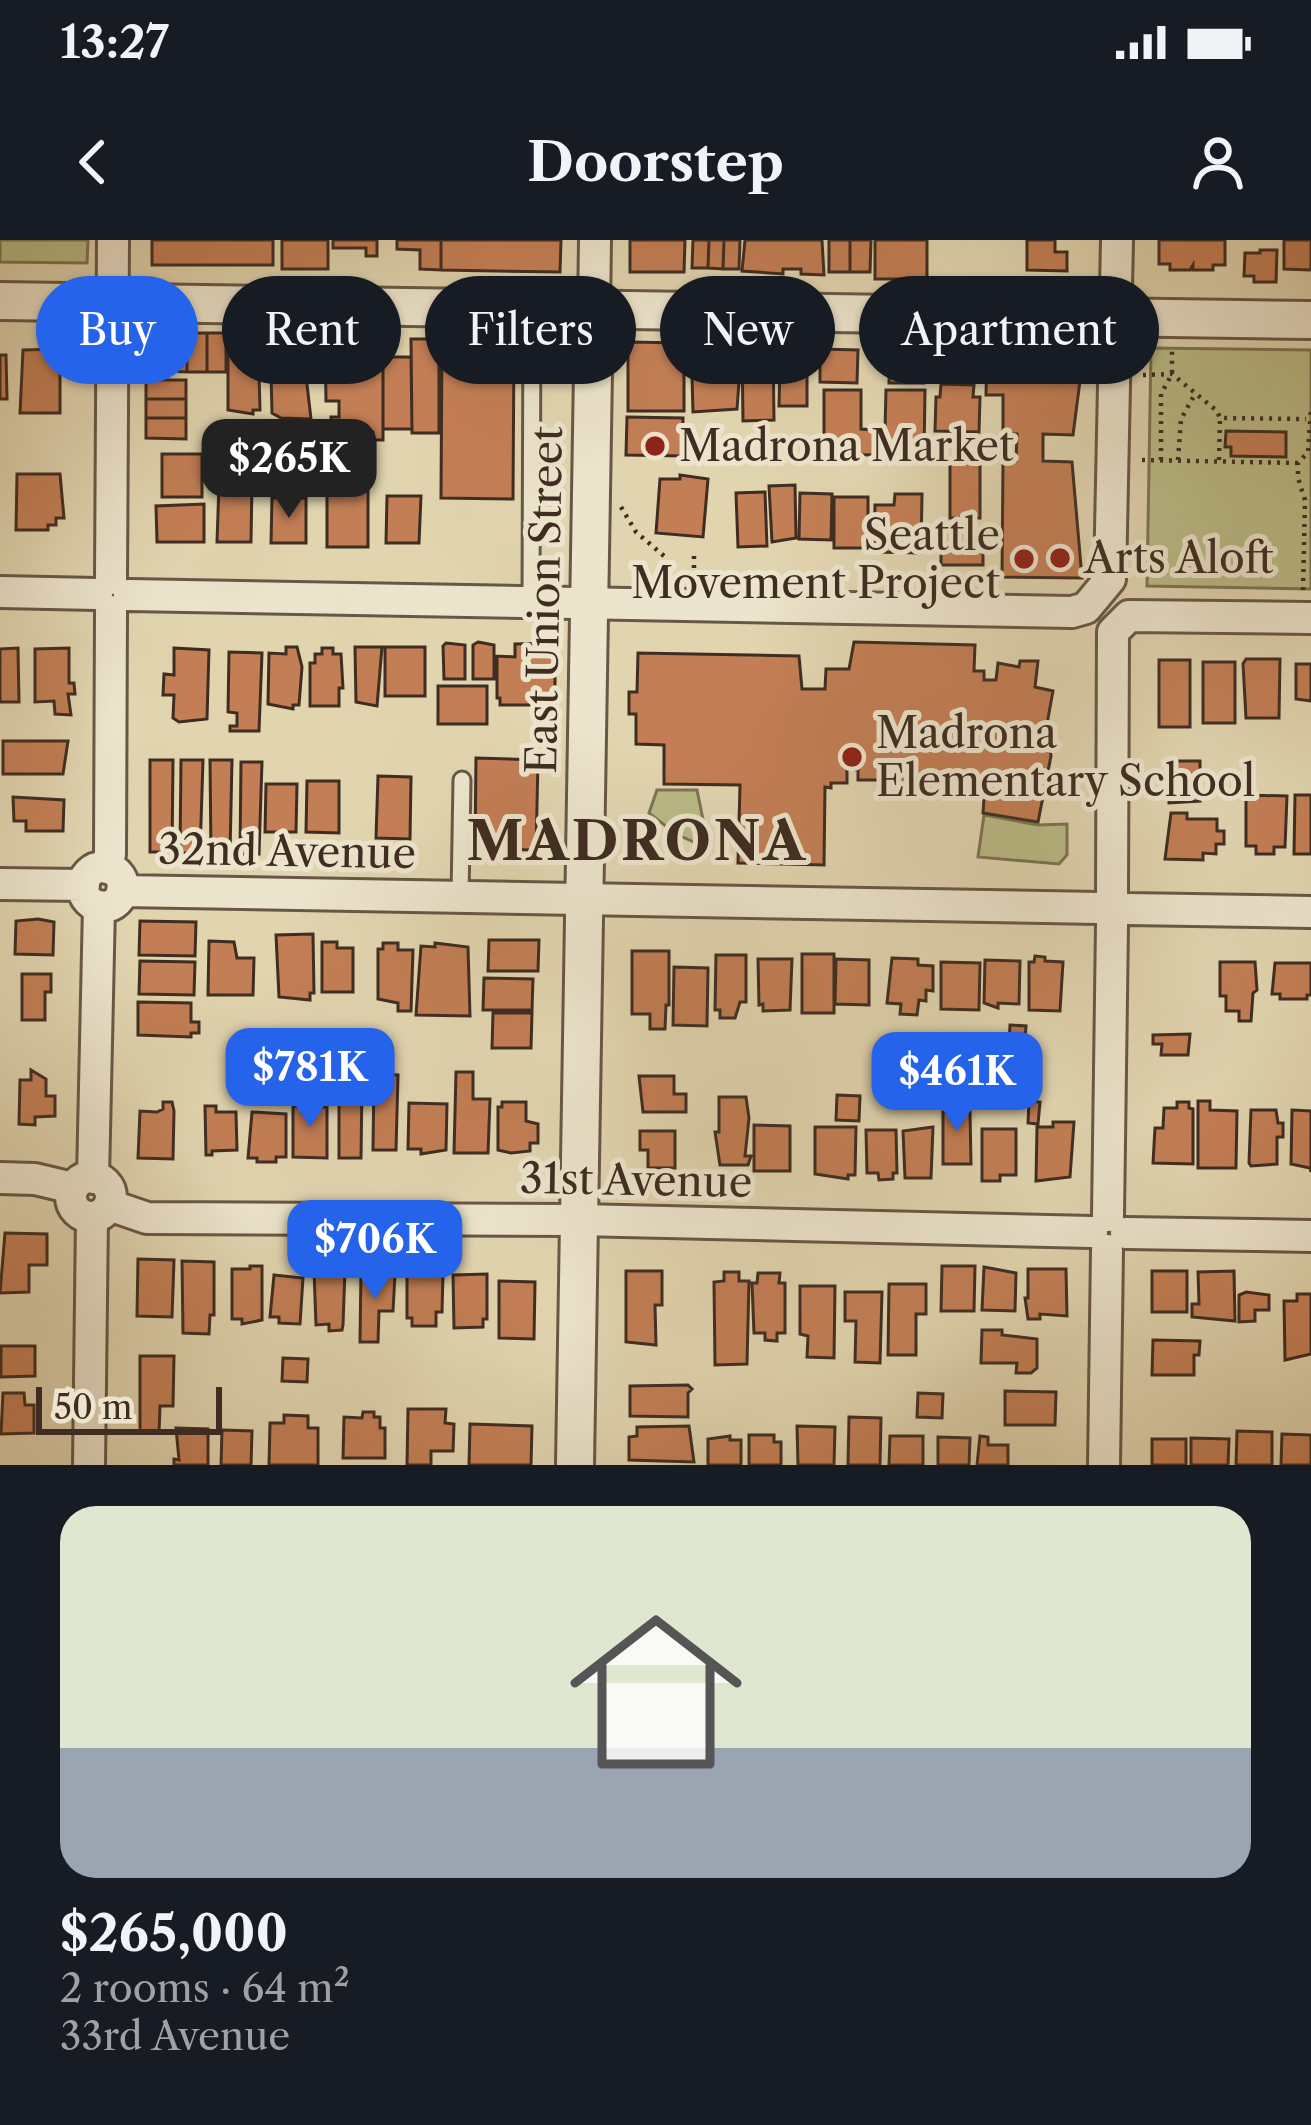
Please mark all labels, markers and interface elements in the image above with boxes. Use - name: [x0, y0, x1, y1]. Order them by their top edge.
- text: 13:27: [60, 14, 169, 70]
- icon: back: [60, 129, 126, 195]
- text: Doorstep: [527, 129, 784, 195]
- icon: person: [1185, 129, 1251, 195]
- chip: Buy: [36, 276, 198, 384]
- chip: Rent: [222, 276, 401, 384]
- chip: Filters: [425, 276, 636, 384]
- chip: New: [660, 276, 835, 384]
- chip: Apartment: [859, 276, 1159, 384]
- pin: $265K: [205, 419, 373, 521]
- place label: Madrona Market: [679, 420, 1014, 472]
- street label: East Union Street: [515, 425, 573, 774]
- marker: Madrona Market: [642, 433, 668, 459]
- text: $265K: [229, 434, 349, 482]
- place label: Seattle Movement Project: [631, 509, 1000, 609]
- place label: Arts Aloft: [1083, 532, 1274, 584]
- marker: Arts Aloft: [1047, 545, 1073, 571]
- marker: Seattle Movement Project: [1011, 546, 1037, 572]
- place label: Madrona Elementary School: [876, 707, 1255, 807]
- marker: Madrona Elementary School: [839, 744, 865, 770]
- district label: MADRONA: [466, 808, 808, 874]
- street label: 32nd Avenue: [158, 823, 416, 879]
- pin: $781K: [226, 1028, 394, 1130]
- pin: $461K: [873, 1032, 1041, 1134]
- text: $781K: [253, 1043, 367, 1091]
- text: $461K: [899, 1047, 1015, 1095]
- street label: 31st Avenue: [519, 1152, 753, 1208]
- pin: $706K: [291, 1200, 459, 1302]
- text: $706K: [314, 1215, 436, 1263]
- scale bar: [36, 1381, 222, 1434]
- text: 50 m: [54, 1387, 132, 1428]
- icon: home: [548, 1584, 764, 1800]
- text: $265,000: [60, 1902, 288, 1964]
- text: 2 rooms · 64 m²: [60, 1964, 350, 2012]
- text: 33rd Avenue: [60, 2012, 290, 2060]

